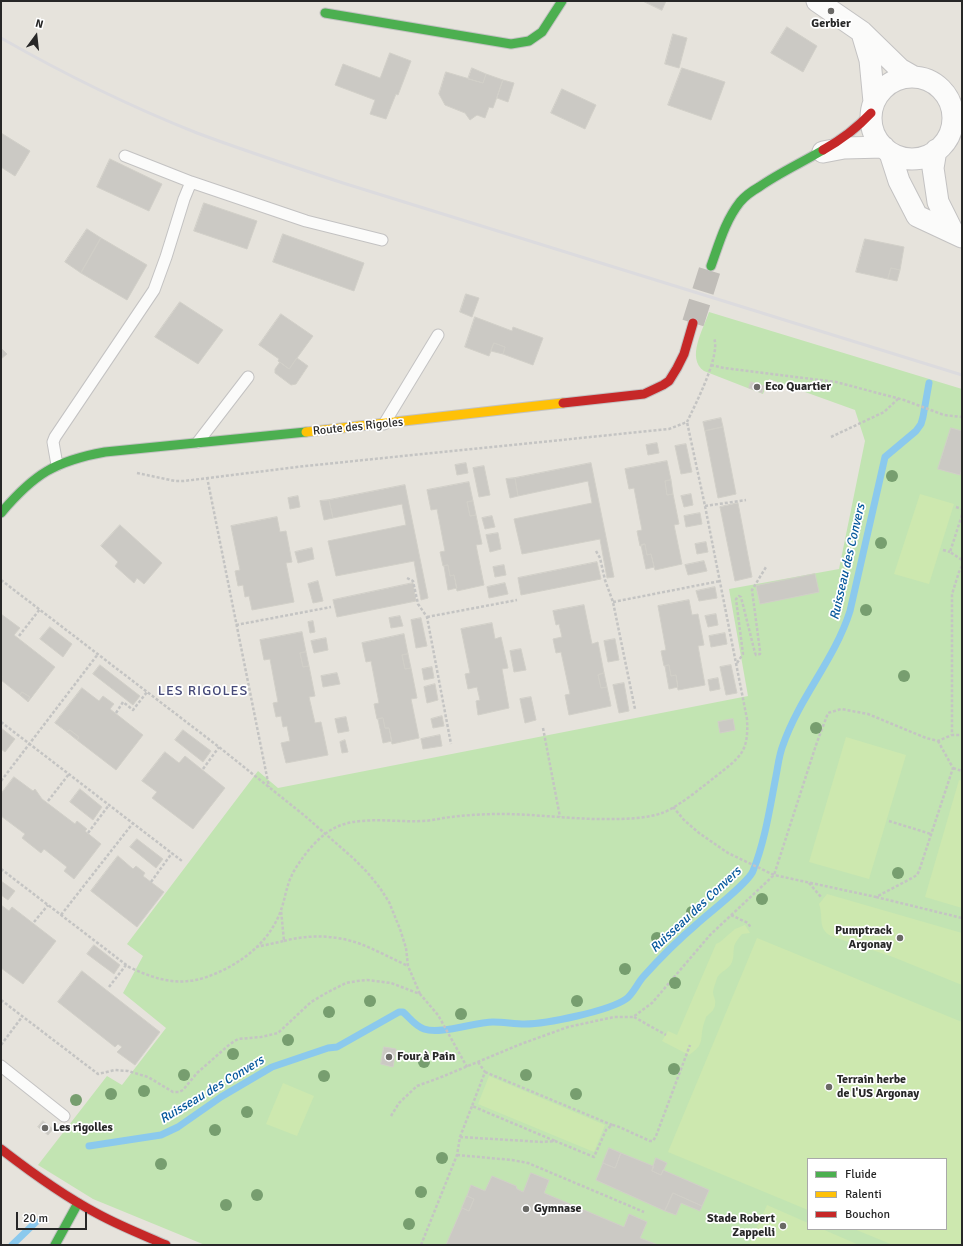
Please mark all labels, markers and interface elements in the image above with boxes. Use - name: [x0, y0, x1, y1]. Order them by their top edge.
- marker: Gerbier: [826, 6, 836, 16]
- north arrow: [16, 16, 56, 56]
- text: N: [34, 17, 45, 31]
- place label: Gerbier: [811, 17, 851, 31]
- place label: Eco Quartier: [765, 380, 831, 394]
- marker: Eco Quartier: [752, 382, 762, 392]
- street label: Route des Rigoles: [312, 415, 404, 439]
- water label: Ruisseau des Convers: [827, 502, 869, 622]
- district label: LES RIGOLES: [158, 683, 248, 699]
- water label: Ruisseau des Convers: [647, 864, 745, 956]
- place label: Pumptrack Argonay: [835, 924, 892, 952]
- marker: Pumptrack Argonay: [895, 933, 905, 943]
- place label: Four à Pain: [397, 1050, 455, 1064]
- marker: Four à Pain: [384, 1052, 394, 1062]
- water label: Ruisseau des Convers: [157, 1053, 267, 1127]
- place label: Terrain herbe de l'US Argonay: [837, 1073, 919, 1101]
- marker: Terrain herbe de l'US Argonay: [824, 1082, 834, 1092]
- place label: Les rigolles: [53, 1121, 113, 1135]
- marker: Les rigolles: [40, 1123, 50, 1133]
- legend: [807, 1158, 947, 1230]
- text: Fluide: [845, 1167, 877, 1182]
- text: Ralenti: [845, 1187, 882, 1202]
- place label: Gymnase: [534, 1202, 581, 1216]
- scale bar: [18, 1204, 89, 1230]
- marker: Gymnase: [521, 1204, 531, 1214]
- text: Bouchon: [845, 1207, 890, 1222]
- text: 20 m: [23, 1211, 48, 1226]
- place label: Stade Robert Zappelli: [707, 1212, 775, 1240]
- marker: Stade Robert Zappelli: [778, 1221, 788, 1231]

